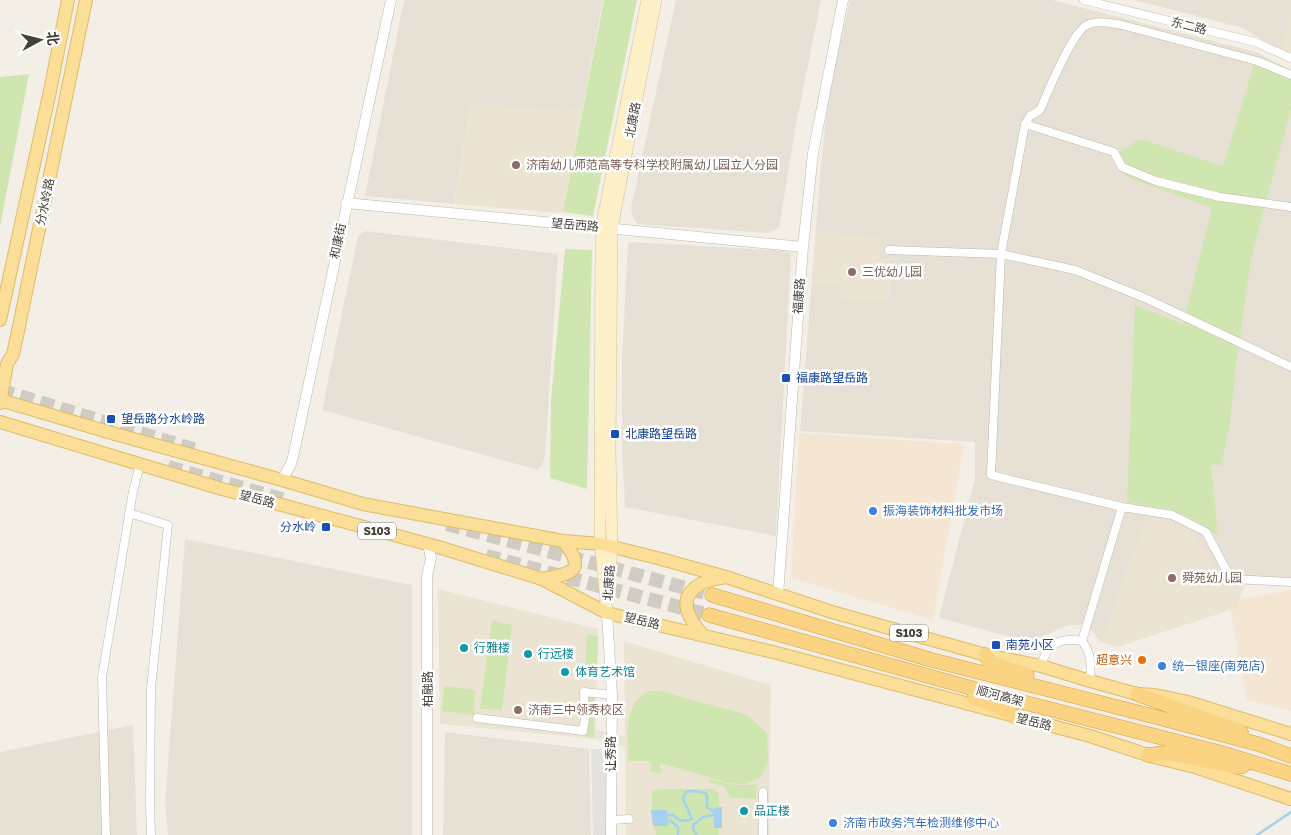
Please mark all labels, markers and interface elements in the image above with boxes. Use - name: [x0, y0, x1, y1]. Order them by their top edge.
- street label: 东二路: [1170, 14, 1208, 37]
- north arrow: [15, 15, 65, 65]
- text: 北: [44, 30, 63, 46]
- street label: 北康路: [622, 101, 643, 139]
- place label: 济南幼儿师范高等专科学校附属幼儿园立人分园: [526, 157, 778, 172]
- marker: 济南幼儿师范高等专科学校附属幼儿园立人分园: [510, 159, 522, 171]
- street label: 分水岭路: [32, 177, 57, 227]
- street label: 望岳西路: [550, 215, 600, 234]
- street label: 和康街: [326, 222, 349, 260]
- place label: 三优幼儿园: [862, 264, 922, 279]
- marker: 三优幼儿园: [846, 266, 858, 278]
- street label: 福康路: [790, 277, 807, 314]
- place label: 福康路望岳路: [796, 370, 868, 385]
- marker: 福康路望岳路: [780, 372, 792, 384]
- place label: 望岳路分水岭路: [121, 411, 205, 426]
- marker: 望岳路分水岭路: [105, 413, 117, 425]
- place label: 北康路望岳路: [625, 426, 697, 441]
- marker: 北康路望岳路: [609, 428, 621, 440]
- street label: 望岳路: [238, 487, 276, 510]
- place label: 振海装饰材料批发市场: [883, 503, 1003, 518]
- marker: 振海装饰材料批发市场: [867, 505, 879, 517]
- place label: 分水岭: [280, 519, 316, 534]
- marker: 分水岭: [320, 521, 332, 533]
- road number: S103: [358, 522, 396, 540]
- street label: 北康路: [600, 564, 617, 601]
- place label: 舜苑幼儿园: [1182, 570, 1242, 585]
- marker: 舜苑幼儿园: [1166, 572, 1178, 584]
- street label: 望岳路: [623, 609, 661, 632]
- road number: S103: [890, 624, 928, 641]
- place label: 南苑小区: [1006, 637, 1054, 652]
- marker: 南苑小区: [990, 639, 1002, 651]
- place label: 行雅楼: [474, 640, 510, 655]
- marker: 行雅楼: [458, 642, 470, 654]
- place label: 行远楼: [538, 646, 574, 661]
- marker: 行远楼: [522, 648, 534, 660]
- place label: 超意兴: [1096, 652, 1132, 667]
- marker: 超意兴: [1136, 654, 1148, 666]
- place label: 统一银座(南苑店): [1172, 658, 1265, 673]
- marker: 统一银座(南苑店): [1156, 660, 1168, 672]
- place label: 体育艺术馆: [575, 664, 635, 679]
- marker: 体育艺术馆: [559, 666, 571, 678]
- street label: 柏融路: [420, 671, 435, 707]
- street label: 顺河高架: [975, 682, 1025, 709]
- place label: 济南三中领秀校区: [528, 702, 624, 717]
- marker: 济南三中领秀校区: [512, 704, 524, 716]
- street label: 望岳路: [1015, 710, 1053, 733]
- street label: 让秀路: [603, 736, 618, 772]
- place label: 品正楼: [754, 803, 790, 818]
- marker: 品正楼: [738, 805, 750, 817]
- place label: 济南市政务汽车检测维修中心: [843, 815, 999, 830]
- marker: 济南市政务汽车检测维修中心: [827, 817, 839, 829]

